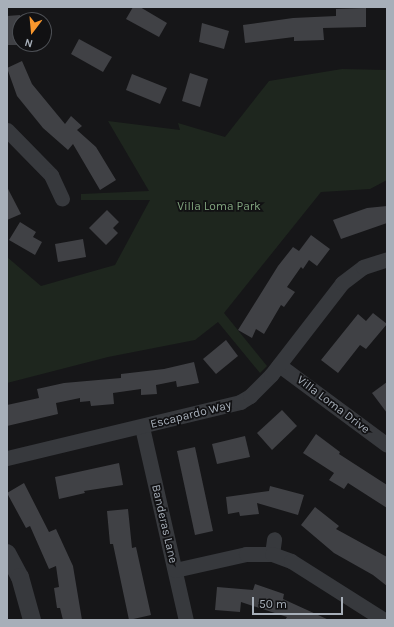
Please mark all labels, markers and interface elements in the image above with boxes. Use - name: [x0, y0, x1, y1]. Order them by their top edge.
- north arrow: [12, 12, 52, 52]
- text: N: [23, 36, 34, 50]
- park label: Villa Loma Park: [177, 200, 261, 214]
- street label: Villa Loma Drive: [294, 373, 372, 437]
- street label: Escapardo Way: [149, 398, 233, 432]
- street label: Banderas Lane: [148, 483, 180, 565]
- scale bar: [254, 589, 345, 615]
- text: 50 m: [259, 597, 287, 611]

